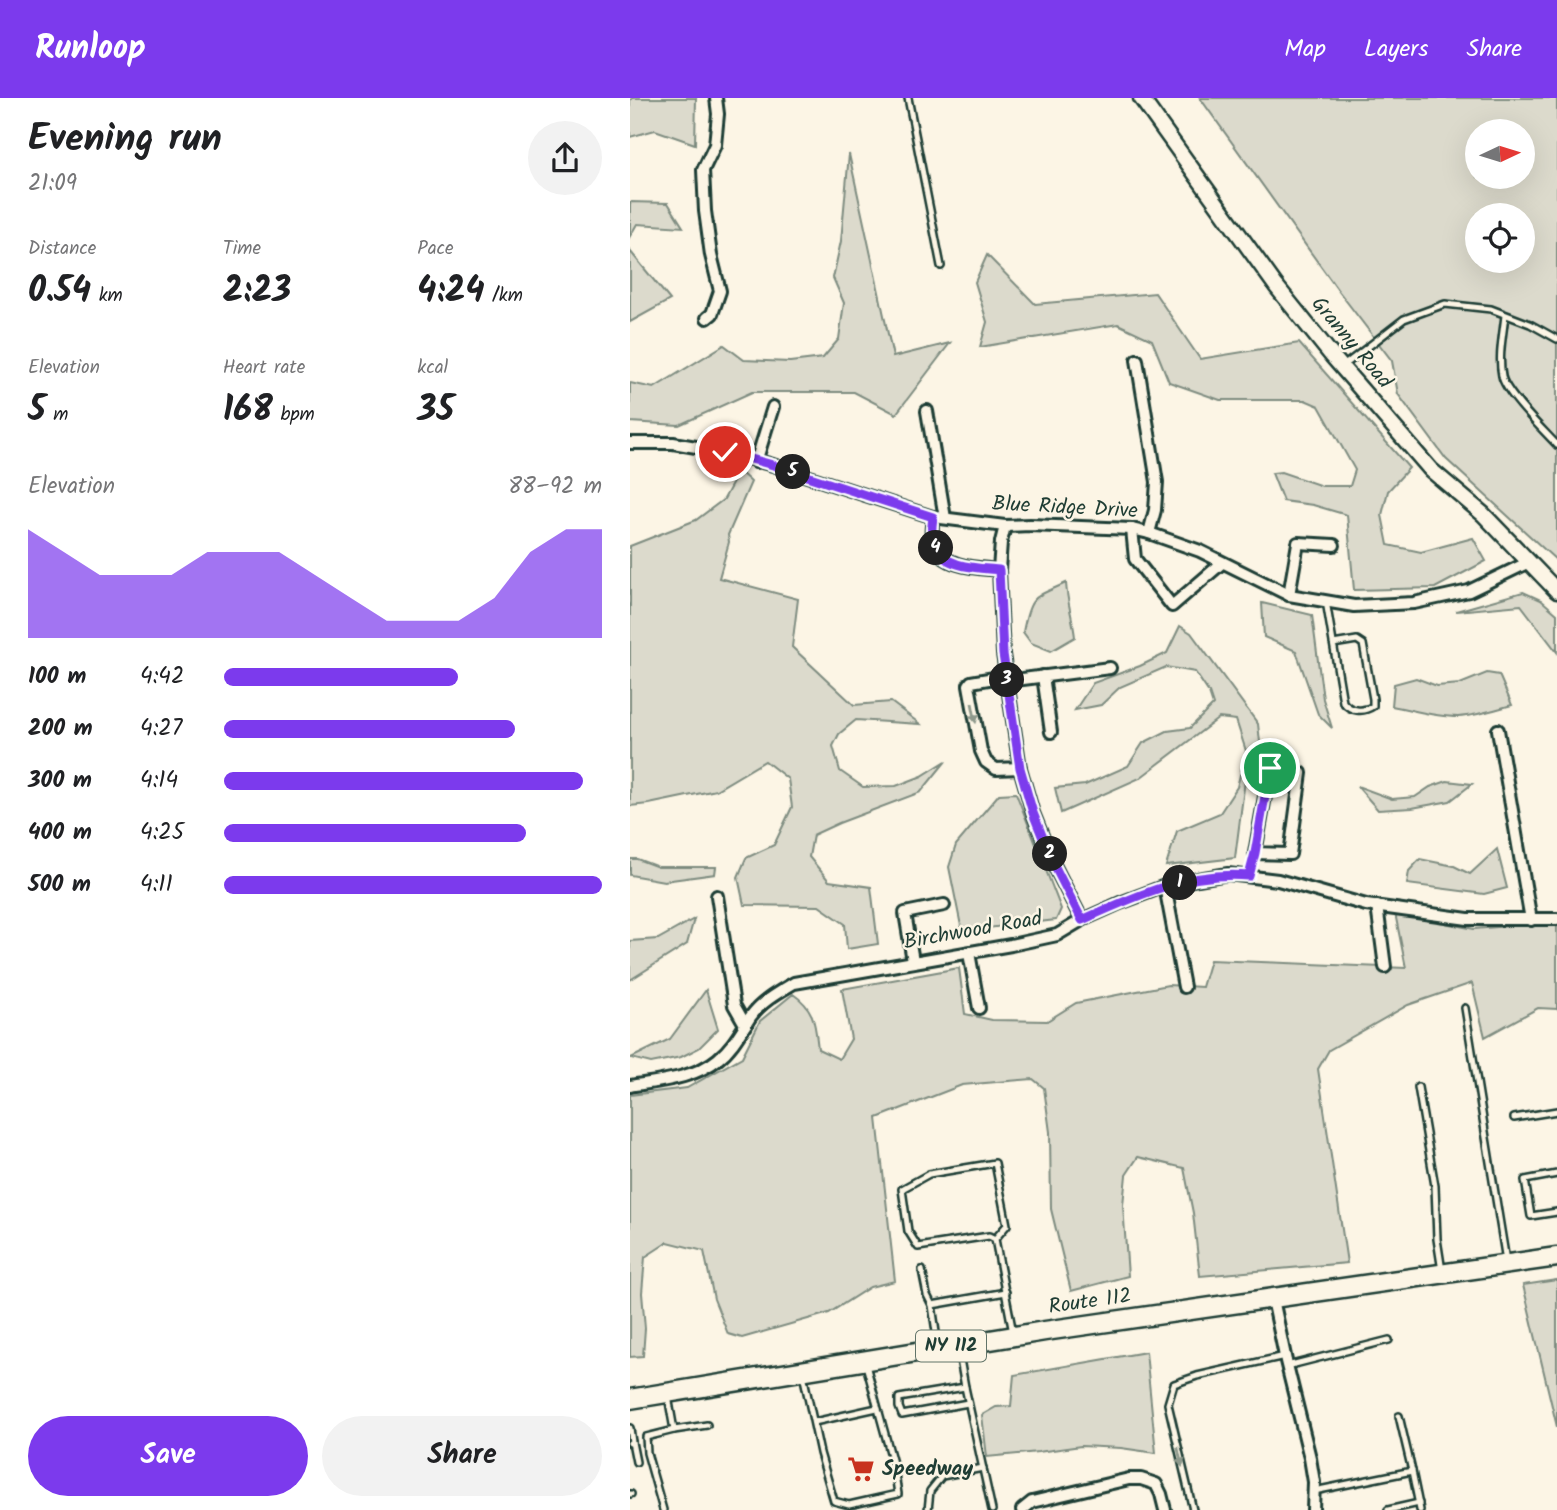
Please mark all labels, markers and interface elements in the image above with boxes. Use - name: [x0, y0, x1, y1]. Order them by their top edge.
- text: Runloop: [35, 23, 146, 76]
- text: Map: [1284, 30, 1326, 69]
- text: Layers: [1364, 30, 1428, 69]
- text: Share: [1466, 30, 1522, 69]
- text: Evening run: [28, 110, 222, 170]
- north arrow: [1465, 119, 1535, 189]
- map controls: [1465, 119, 1535, 273]
- button: share: [528, 121, 602, 195]
- text: 21:09: [28, 166, 77, 202]
- button: locate: [1465, 203, 1535, 273]
- text: Distance: [28, 234, 96, 264]
- text: Time: [223, 234, 261, 264]
- text: Pace: [417, 234, 454, 264]
- text: 0.54: [28, 264, 91, 320]
- text: 2:23: [223, 264, 291, 320]
- text: 4:24: [417, 264, 485, 320]
- text: km: [91, 281, 123, 311]
- text: /km: [485, 281, 523, 311]
- street label: Granny Road: [1302, 289, 1400, 397]
- text: Elevation: [28, 353, 100, 383]
- text: Heart rate: [223, 353, 305, 383]
- text: kcal: [417, 353, 448, 383]
- text: 5: [28, 383, 46, 439]
- text: 168: [223, 383, 273, 439]
- text: 35: [417, 383, 454, 439]
- text: m: [46, 400, 68, 430]
- text: bpm: [273, 400, 315, 430]
- pin: [695, 422, 755, 482]
- icon: check: [706, 433, 744, 471]
- pin: 5: [776, 454, 810, 490]
- text: 5: [788, 456, 797, 486]
- text: Elevation: [28, 469, 115, 505]
- text: 88–92 m: [508, 469, 602, 505]
- street label: Blue Ridge Drive: [991, 488, 1139, 528]
- pin: 4: [918, 531, 954, 566]
- text: 4: [930, 532, 941, 562]
- text: 100 m: [28, 659, 86, 695]
- text: 4:42: [140, 659, 184, 695]
- pin: 3: [990, 662, 1024, 698]
- text: 3: [1001, 664, 1012, 694]
- one-way arrow: [969, 702, 980, 724]
- text: 200 m: [28, 711, 93, 747]
- text: 4:27: [140, 711, 182, 747]
- pin: [1240, 738, 1300, 798]
- icon: arrive: [1251, 749, 1289, 787]
- text: 300 m: [28, 763, 92, 799]
- text: 4:14: [140, 763, 178, 799]
- text: 400 m: [28, 815, 92, 851]
- text: 4:25: [140, 815, 184, 851]
- pin: 2: [1032, 836, 1068, 872]
- text: 2: [1044, 838, 1055, 868]
- pin: 1: [1162, 866, 1198, 900]
- text: 500 m: [28, 867, 91, 903]
- text: 4:11: [140, 867, 173, 903]
- text: 1: [1177, 867, 1182, 897]
- street label: Birchwood Road: [901, 902, 1045, 959]
- street label: Route 112: [1046, 1280, 1134, 1324]
- road number: NY 112: [916, 1330, 986, 1362]
- button: Save: [28, 1416, 308, 1496]
- button: Share: [322, 1416, 602, 1496]
- one-way arrow: [1175, 1446, 1186, 1468]
- place label: Speedway: [882, 1453, 973, 1486]
- supermarket icon: Speedway: [846, 1454, 876, 1484]

